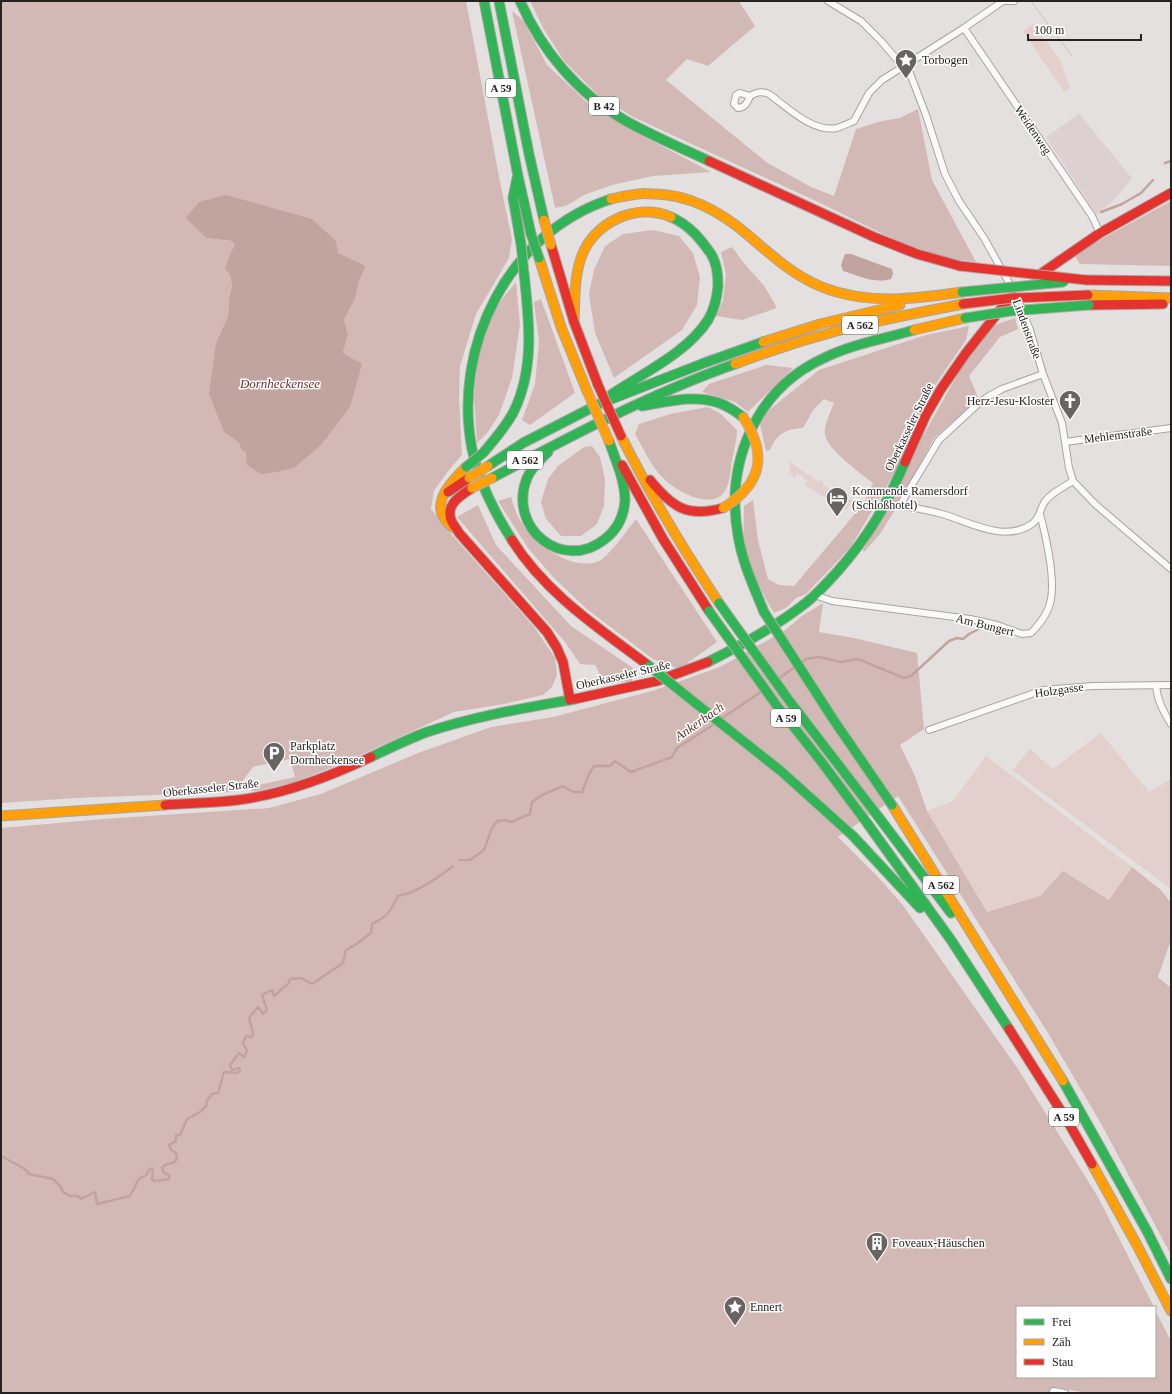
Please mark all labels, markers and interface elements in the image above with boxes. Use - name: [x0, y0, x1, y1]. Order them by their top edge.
- scale bar: [1028, 16, 1141, 42]
- text: 100 m: [1034, 23, 1065, 37]
- place icon: Torbogen: [893, 47, 919, 80]
- place label: Torbogen: [922, 53, 968, 67]
- road number: A 59: [486, 79, 516, 97]
- road number: B 42: [589, 97, 619, 115]
- street label: Weidenweg: [1011, 103, 1055, 157]
- street label: Lindenstraße: [1010, 297, 1044, 361]
- road number: A 562: [842, 316, 878, 334]
- water label: Dornheckensee: [239, 376, 320, 391]
- street label: Oberkasseler Straße: [882, 381, 936, 473]
- church icon: Herz-Jesu-Kloster: [1057, 388, 1083, 421]
- place label: Herz-Jesu-Kloster: [967, 394, 1054, 408]
- street label: Mehlemstraße: [1083, 424, 1153, 446]
- road number: A 562: [507, 451, 543, 469]
- place label: Kommende Ramersdorf (Schloßhotel): [852, 484, 968, 512]
- hotel icon: Kommende Ramersdorf (Schloßhotel): [824, 485, 850, 518]
- street label: Am Bungert: [954, 611, 1016, 639]
- street label: Oberkasseler Straße: [575, 657, 671, 693]
- street label: Holzgasse: [1034, 680, 1084, 700]
- water label: Ankerbach: [671, 699, 727, 744]
- road number: A 59: [771, 709, 801, 727]
- place label: Parkplatz Dornheckensee: [290, 739, 364, 767]
- parking icon: Parkplatz Dornheckensee: [261, 740, 287, 773]
- street label: Oberkasseler Straße: [162, 776, 260, 800]
- road number: A 562: [923, 876, 959, 894]
- road number: A 59: [1049, 1108, 1079, 1126]
- building icon: Foveaux-Häuschen: [864, 1230, 890, 1263]
- place label: Foveaux-Häuschen: [892, 1236, 985, 1250]
- place icon: Ennert: [722, 1294, 748, 1327]
- place label: Ennert: [750, 1300, 783, 1314]
- legend: [1016, 1306, 1156, 1378]
- text: Frei: [1052, 1315, 1072, 1329]
- text: Zäh: [1052, 1335, 1071, 1349]
- text: Stau: [1052, 1355, 1073, 1369]

